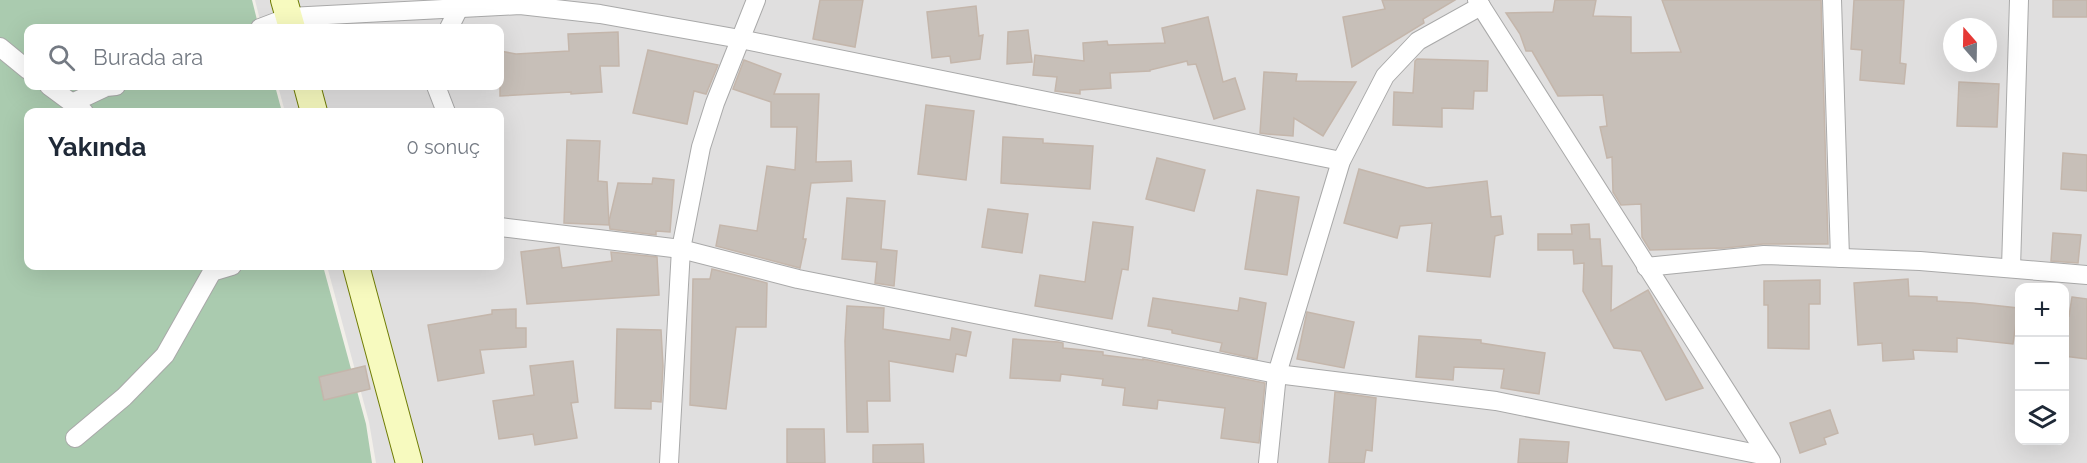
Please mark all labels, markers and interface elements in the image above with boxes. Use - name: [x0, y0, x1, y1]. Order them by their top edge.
- north arrow: [1943, 18, 1997, 72]
- search box: [24, 24, 504, 90]
- icon: search: [45, 41, 78, 74]
- text: Burada ara: [93, 44, 203, 70]
- text: Yakında: [48, 132, 146, 162]
- text: 0 sonuç: [407, 135, 480, 159]
- map controls: [2015, 283, 2069, 445]
- button: +: [2015, 283, 2069, 337]
- button: −: [2015, 337, 2069, 391]
- button: layers: [2015, 391, 2069, 445]

